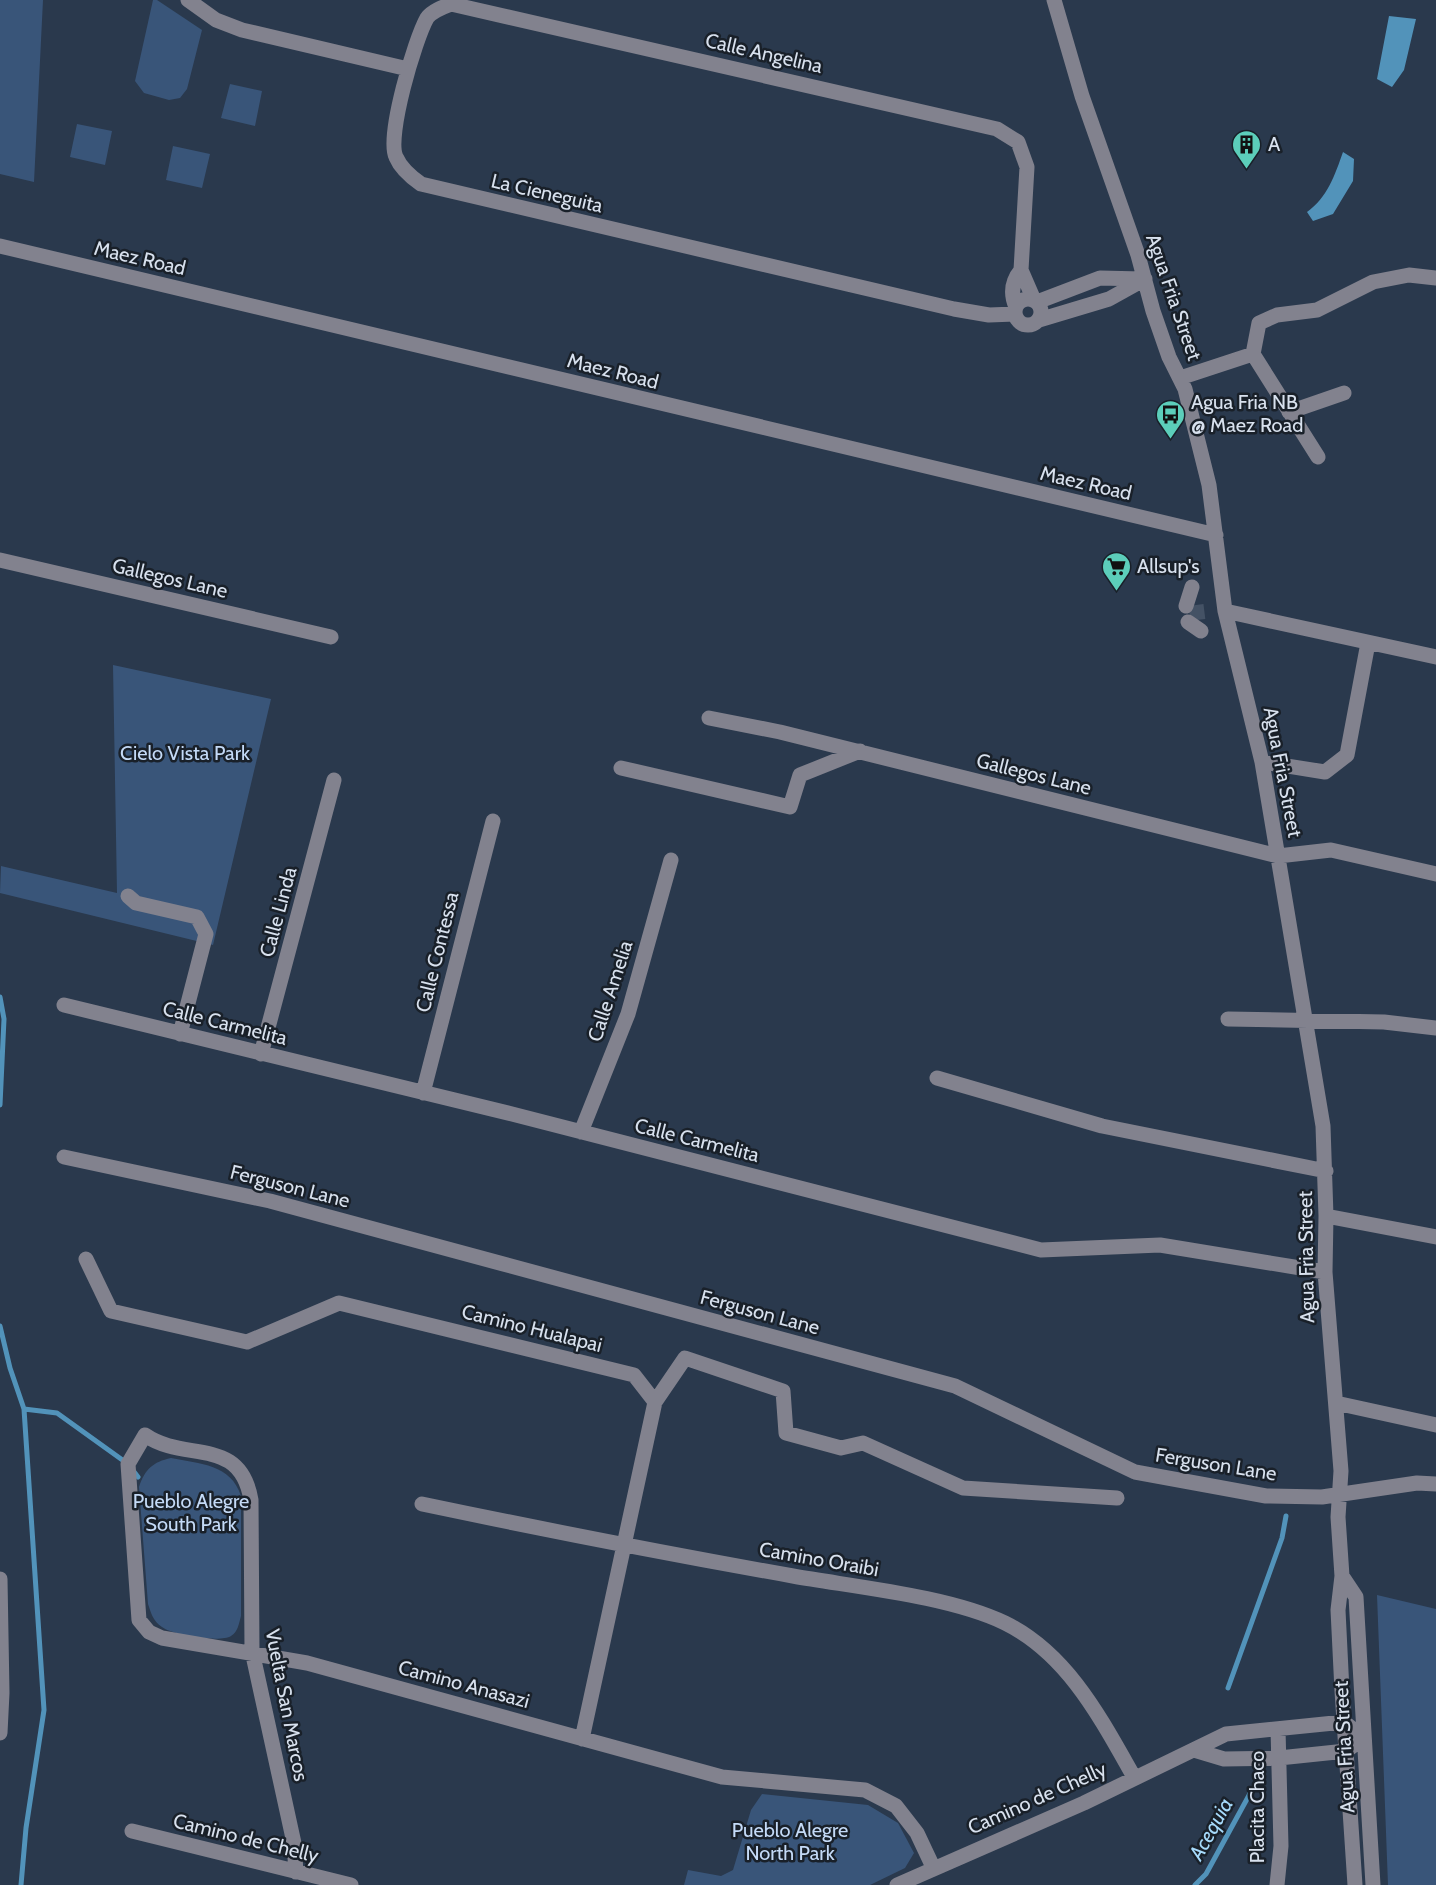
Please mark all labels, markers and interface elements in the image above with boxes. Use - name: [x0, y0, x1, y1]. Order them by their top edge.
- street label: Calle Angelina: [703, 28, 825, 78]
- building icon: A: [1231, 128, 1263, 170]
- place label: A: [1268, 132, 1281, 156]
- street label: La Cieneguita: [489, 168, 606, 218]
- street label: Agua Fria Street: [1141, 231, 1207, 364]
- street label: Maez Road: [92, 236, 188, 280]
- street label: Maez Road: [565, 348, 661, 394]
- place label: Agua Fria NB @ Maez Road: [1191, 390, 1303, 437]
- bus stop icon: Agua Fria NB @ Maez Road: [1154, 398, 1186, 440]
- street label: Maez Road: [1038, 461, 1134, 505]
- supermarket icon: Allsup's: [1100, 550, 1132, 592]
- street label: Gallegos Lane: [110, 553, 230, 603]
- place label: Allsup's: [1137, 554, 1200, 578]
- street label: Agua Fria Street: [1259, 705, 1307, 839]
- park label: Cielo Vista Park: [120, 741, 250, 765]
- street label: Gallegos Lane: [974, 748, 1094, 800]
- street label: Calle Linda: [254, 864, 302, 960]
- street label: Calle Contessa: [410, 889, 464, 1015]
- street label: Calle Amelia: [582, 937, 638, 1044]
- street label: Calle Carmelita: [160, 996, 290, 1050]
- street label: Calle Carmelita: [632, 1113, 762, 1167]
- street label: Ferguson Lane: [228, 1160, 352, 1212]
- street label: Agua Fria Street: [1293, 1190, 1319, 1323]
- street label: Ferguson Lane: [698, 1285, 822, 1339]
- street label: Camino Hualapai: [459, 1299, 605, 1357]
- street label: Ferguson Lane: [1154, 1443, 1278, 1485]
- park label: Pueblo Alegre South Park: [133, 1489, 249, 1536]
- street label: Camino Oraibi: [757, 1537, 881, 1581]
- street label: Vuelta San Marcos: [260, 1627, 314, 1783]
- street label: Camino Anasazi: [396, 1655, 532, 1713]
- street label: Agua Fria Street: [1329, 1680, 1359, 1814]
- street label: Placita Chaco: [1245, 1751, 1269, 1863]
- street label: Camino de Chelly: [964, 1757, 1110, 1839]
- water label: Acequia: [1183, 1793, 1238, 1865]
- street label: Camino de Chelly: [171, 1808, 321, 1868]
- park label: Pueblo Alegre North Park: [732, 1818, 848, 1865]

